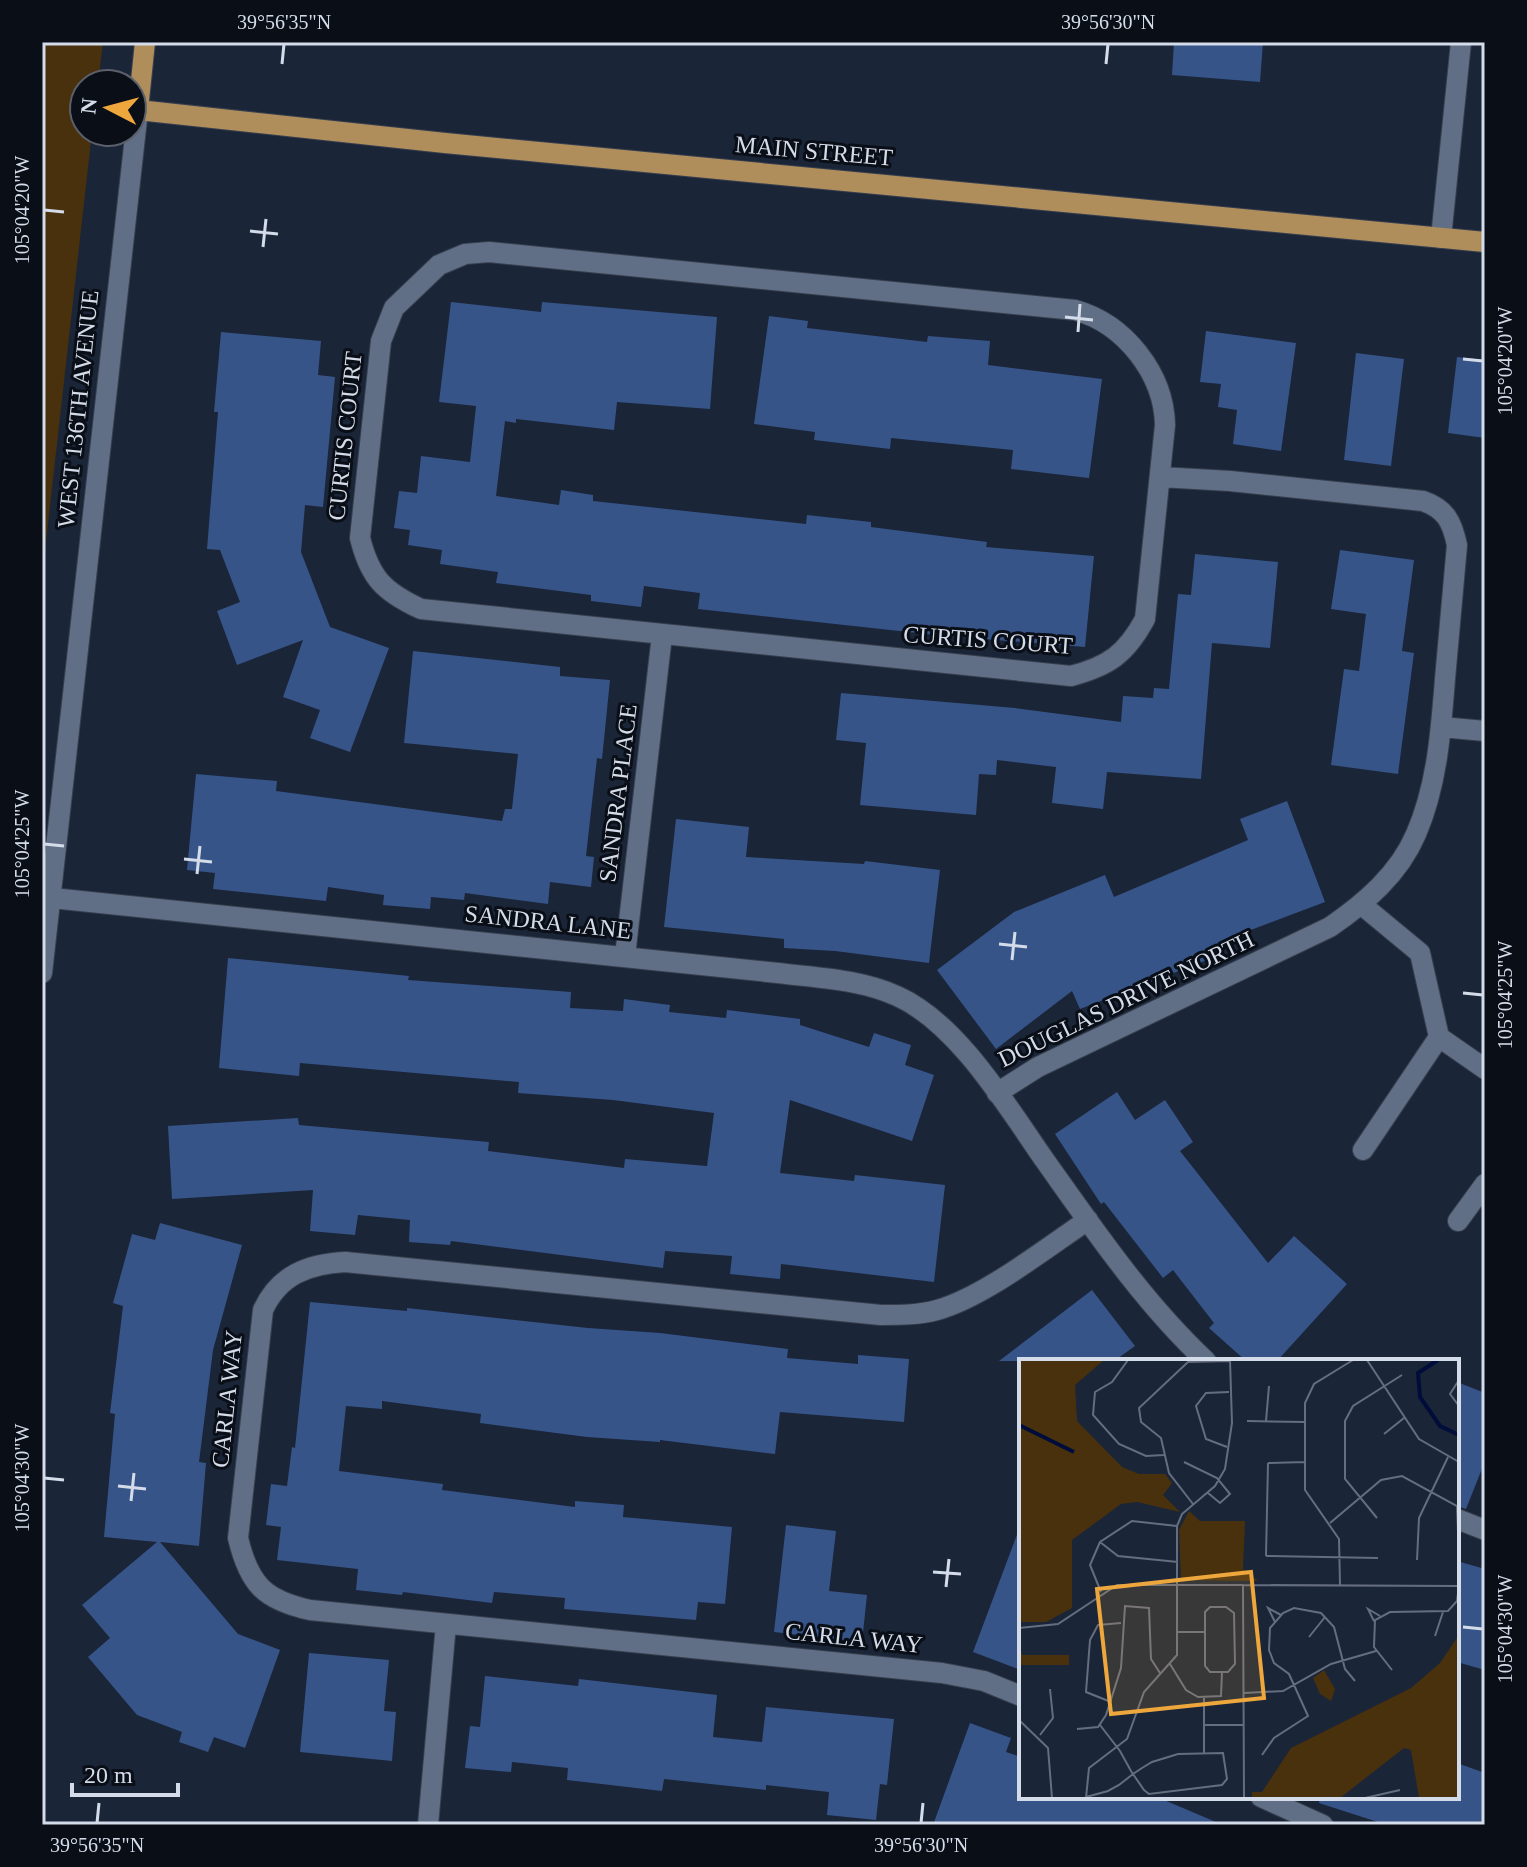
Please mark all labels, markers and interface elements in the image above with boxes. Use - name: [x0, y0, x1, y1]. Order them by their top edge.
- text: 39°56'35"N: [237, 11, 331, 33]
- text: 39°56'30"N: [1061, 11, 1155, 33]
- north arrow: [68, 68, 148, 148]
- text: N: [75, 97, 102, 115]
- street label: MAIN STREET: [734, 131, 894, 171]
- text: 105°04'20"W: [11, 156, 33, 264]
- street label: WEST 136TH AVENUE: [53, 289, 103, 529]
- text: 105°04'20"W: [1494, 307, 1516, 415]
- street label: CURTIS COURT: [323, 350, 367, 522]
- street label: CURTIS COURT: [902, 621, 1074, 659]
- street label: SANDRA PLACE: [594, 702, 642, 884]
- text: 105°04'25"W: [11, 790, 33, 898]
- street label: SANDRA LANE: [463, 900, 633, 944]
- street label: DOUGLAS DRIVE NORTH: [994, 926, 1258, 1072]
- text: 105°04'25"W: [1494, 941, 1516, 1049]
- street label: CARLA WAY: [207, 1329, 247, 1469]
- inset map: [1019, 1359, 1459, 1799]
- text: 105°04'30"W: [11, 1424, 33, 1532]
- text: 105°04'30"W: [1494, 1575, 1516, 1683]
- street label: CARLA WAY: [784, 1618, 924, 1658]
- scale bar: [72, 1747, 178, 1797]
- text: 20 m: [84, 1762, 133, 1788]
- text: 39°56'35"N: [50, 1834, 144, 1856]
- text: 39°56'30"N: [874, 1834, 968, 1856]

